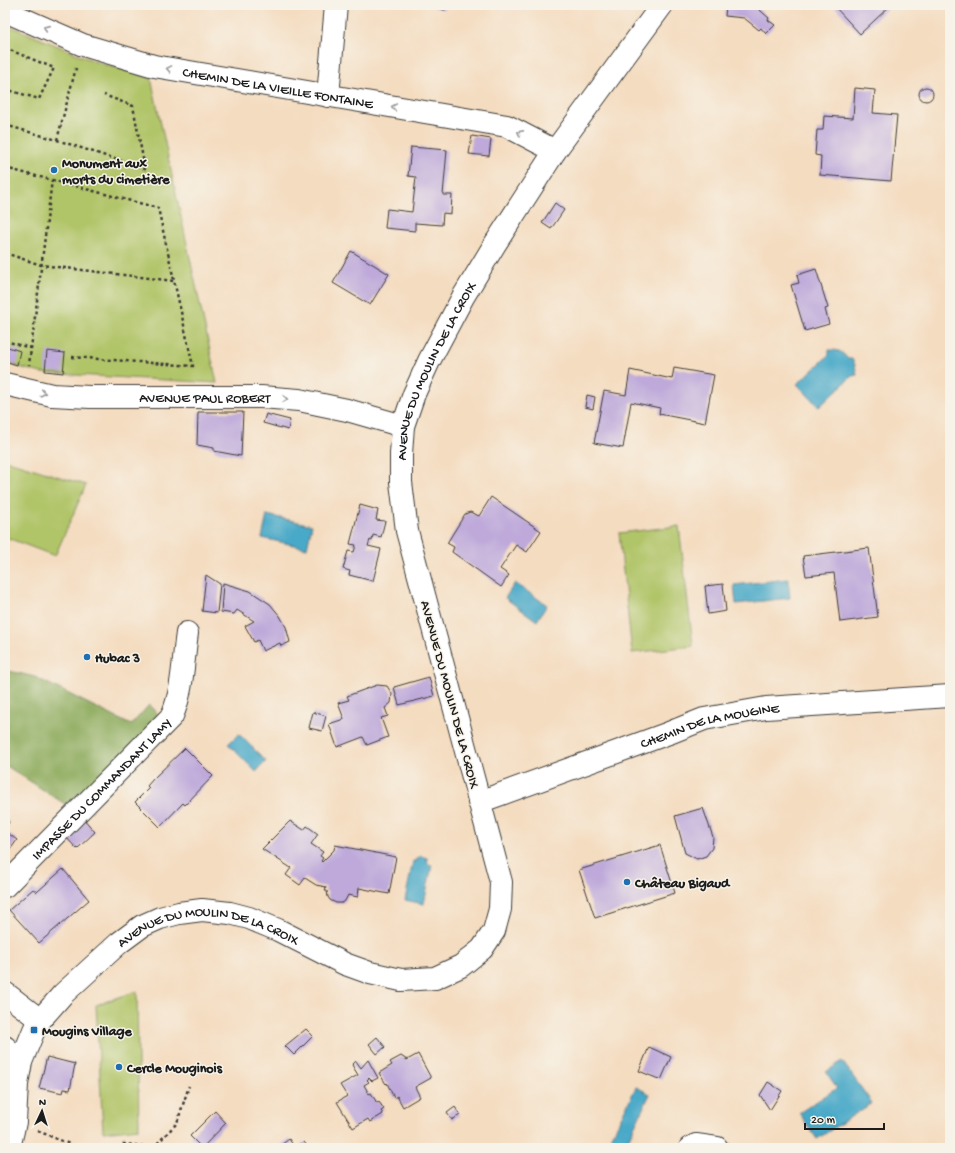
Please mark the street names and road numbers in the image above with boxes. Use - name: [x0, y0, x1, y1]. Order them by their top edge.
- street label: CHEMIN DE LA VIEILLE FONTAINE: [181, 65, 376, 114]
- street label: AVENUE DU MOULIN DE LA CROIX: [395, 279, 481, 460]
- street label: AVENUE PAUL ROBERT: [139, 391, 271, 409]
- street label: AVENUE DU MOULIN DE LA CROIX: [415, 599, 482, 791]
- street label: CHEMIN DE LA MOUGINE: [639, 701, 781, 754]
- street label: IMPASSE DU COMMANDANT LAMY: [29, 715, 176, 865]
- street label: AVENUE DU MOULIN DE LA CROIX: [112, 934, 306, 958]

